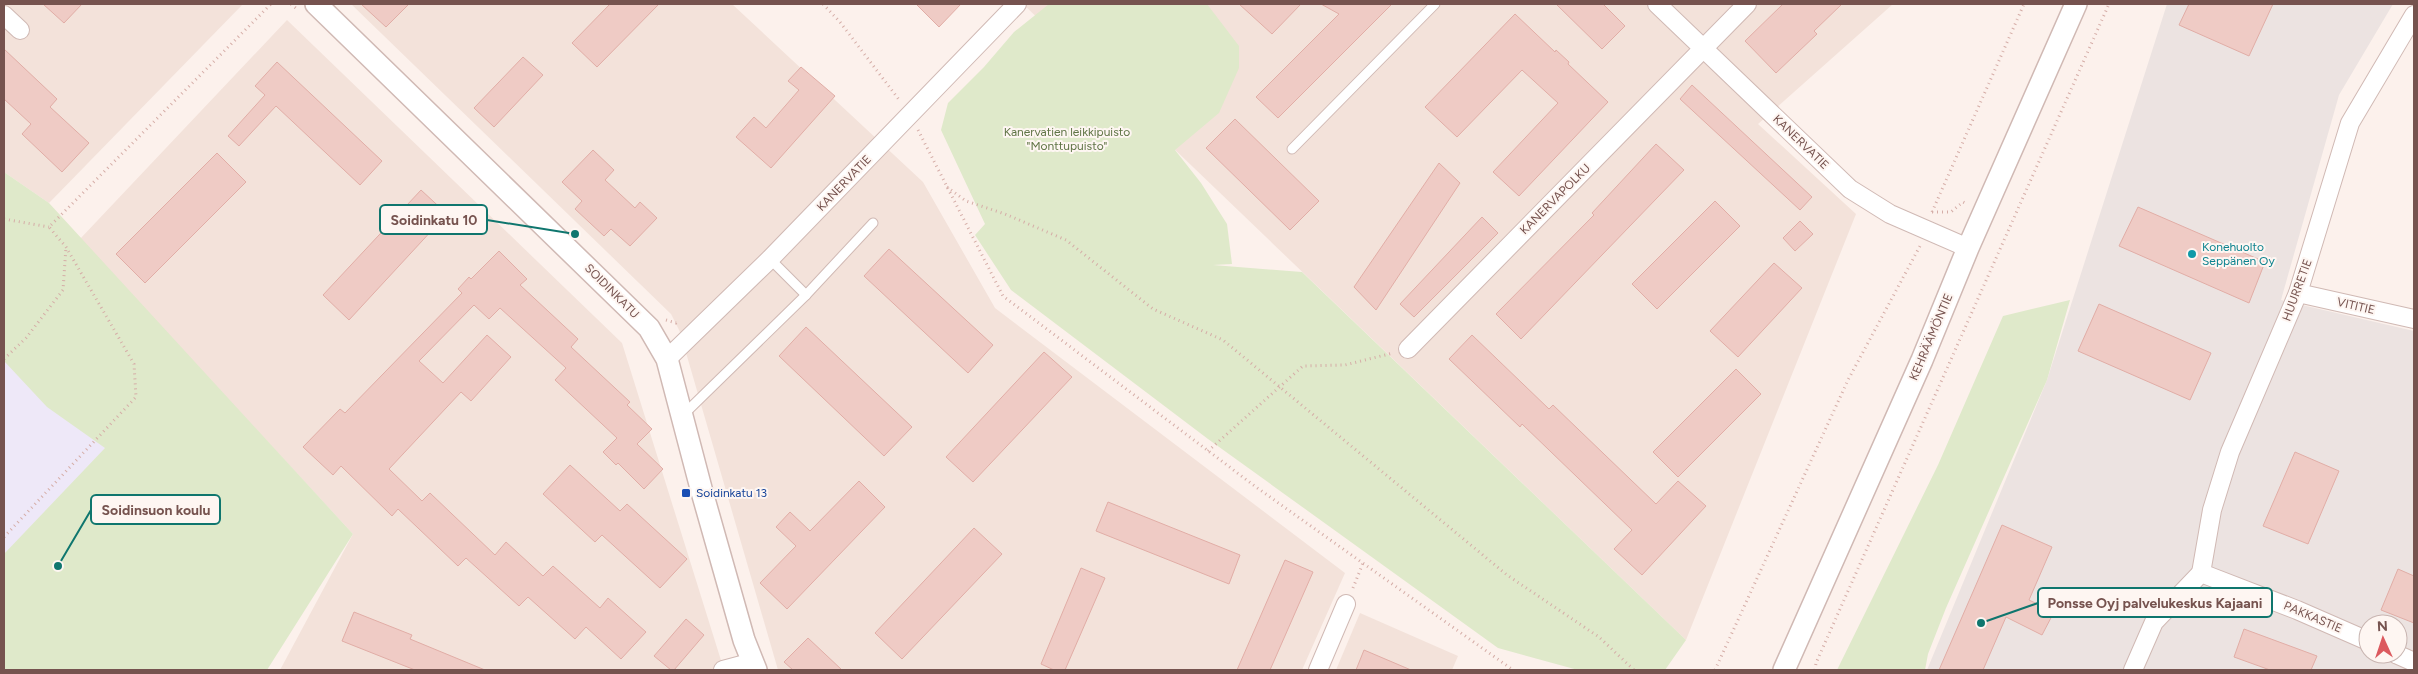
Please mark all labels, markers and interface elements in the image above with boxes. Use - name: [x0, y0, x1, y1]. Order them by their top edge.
- street label: KANERVATIE: [1770, 112, 1832, 172]
- park label: Kanervatien leikkipuisto "Monttupuisto": [1004, 125, 1130, 153]
- street label: KANERVATIE: [814, 152, 874, 214]
- street label: KANERVAPOLKU: [1517, 161, 1593, 237]
- callout: Soidinkatu 10: [380, 205, 487, 234]
- text: Soidinkatu 10: [391, 212, 477, 229]
- place label: Konehuolto Seppänen Oy: [2202, 240, 2275, 268]
- marker: Konehuolto Seppänen Oy: [2186, 248, 2198, 260]
- street label: HUURRETIE: [2279, 257, 2315, 323]
- street label: SOIDINKATU: [582, 261, 642, 321]
- street label: KEHRÄÄMÖNTIE: [1906, 291, 1956, 383]
- street label: VITITIE: [2336, 295, 2376, 317]
- place label: Soidinkatu 13: [696, 486, 767, 500]
- marker: Soidinkatu 13: [680, 487, 692, 499]
- callout: Soidinsuon koulu: [91, 495, 220, 524]
- text: Soidinsuon koulu: [102, 502, 210, 519]
- callout: Ponsse Oyj palvelukeskus Kajaani: [2038, 588, 2272, 617]
- text: Ponsse Oyj palvelukeskus Kajaani: [2048, 595, 2262, 612]
- street label: PAKKASTIE: [2282, 598, 2344, 636]
- north arrow: [2358, 614, 2408, 664]
- text: N: [2376, 618, 2388, 635]

